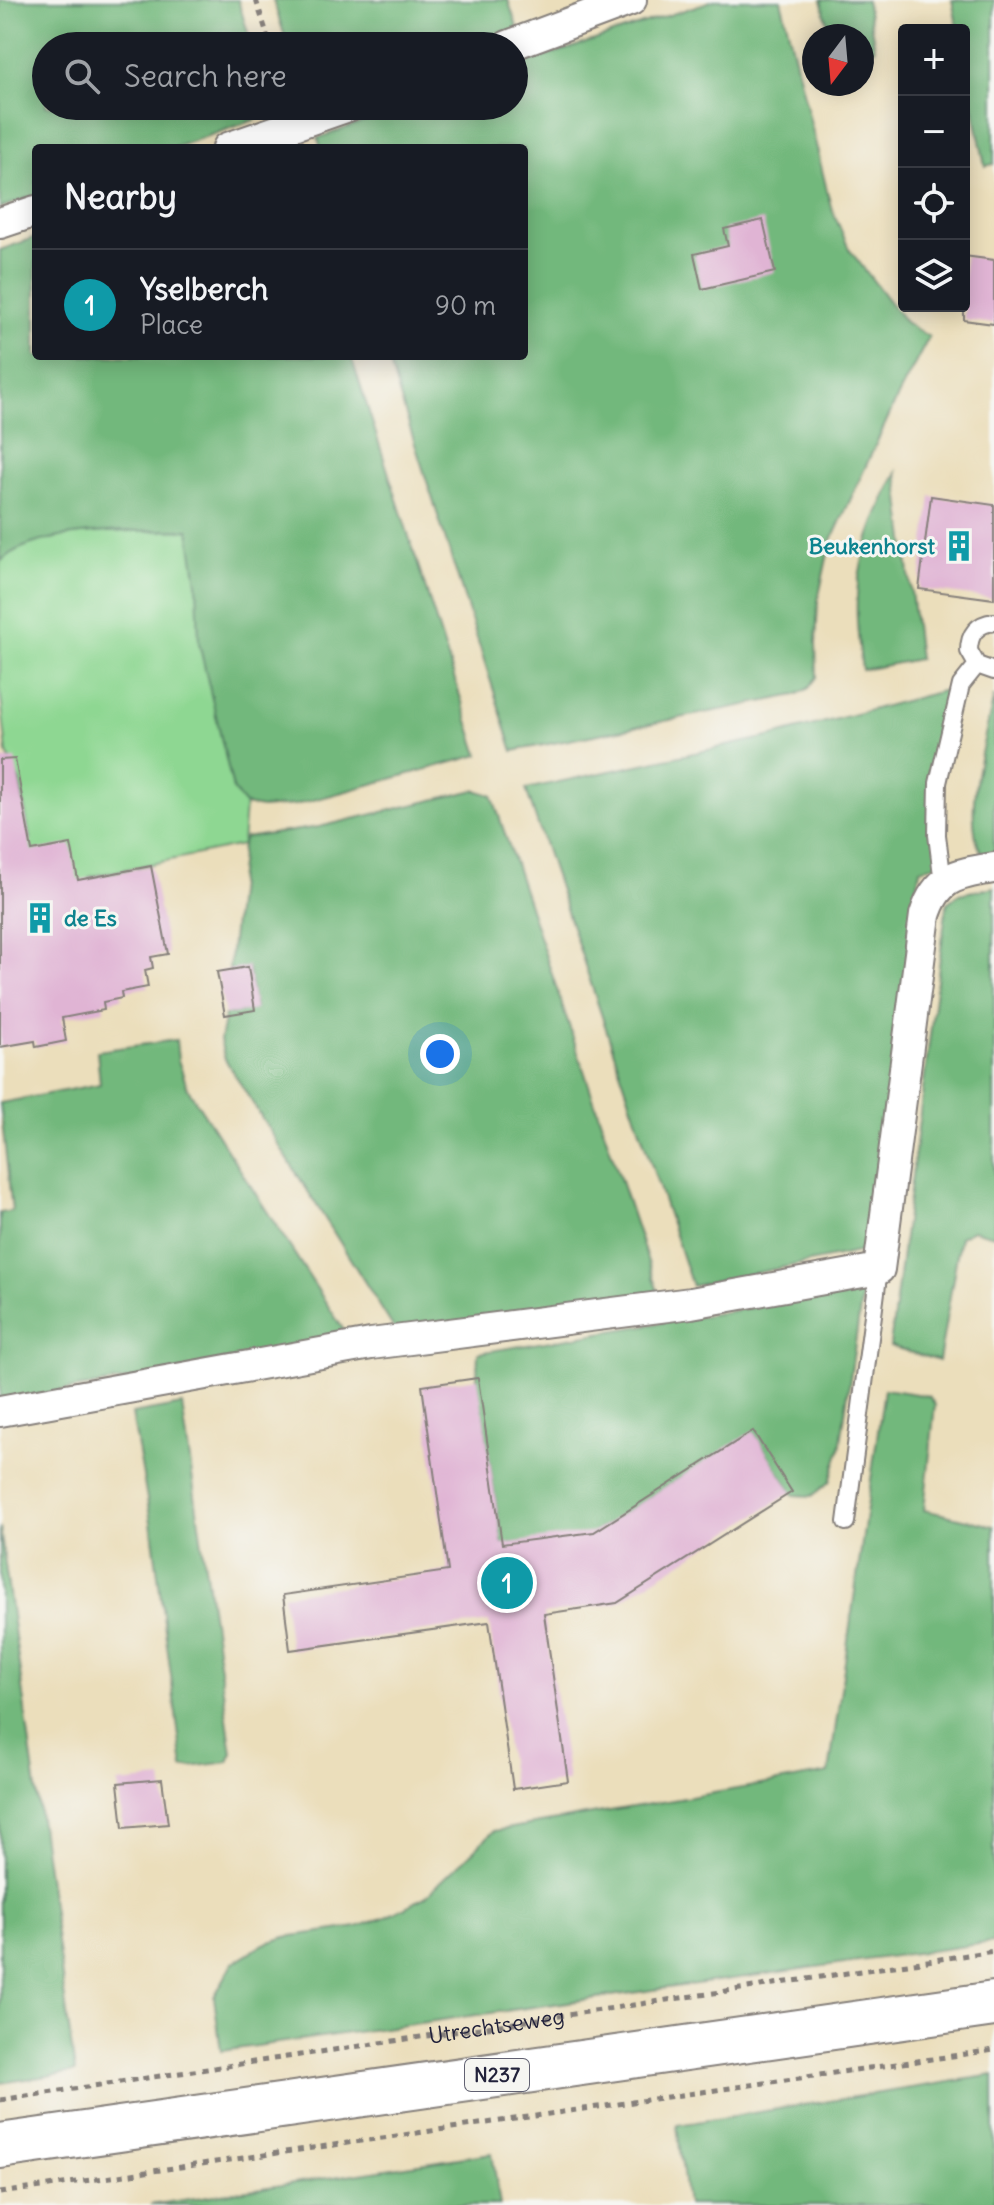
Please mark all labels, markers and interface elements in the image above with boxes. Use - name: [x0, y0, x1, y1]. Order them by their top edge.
- north arrow: [802, 24, 874, 96]
- map controls: [898, 24, 970, 312]
- button: +: [898, 24, 970, 96]
- search box: [32, 32, 528, 120]
- icon: search: [60, 54, 104, 98]
- text: Search here: [124, 57, 287, 95]
- button: −: [898, 96, 970, 168]
- button: locate: [898, 168, 970, 240]
- text: Nearby: [64, 175, 177, 218]
- button: layers: [898, 240, 970, 312]
- text: Yselberch: [140, 270, 268, 308]
- text: 1: [85, 289, 95, 322]
- text: 90 m: [435, 289, 496, 322]
- text: Place: [140, 308, 203, 341]
- building icon: Beukenhorst: [942, 529, 976, 563]
- place label: Beukenhorst: [809, 532, 936, 560]
- building icon: de Es: [23, 901, 57, 935]
- place label: de Es: [64, 904, 117, 932]
- your location: [420, 1034, 460, 1074]
- pin: 1: [481, 1553, 533, 1613]
- street label: Utrechtseweg: [427, 2002, 566, 2050]
- road number: N237: [465, 2059, 529, 2091]

